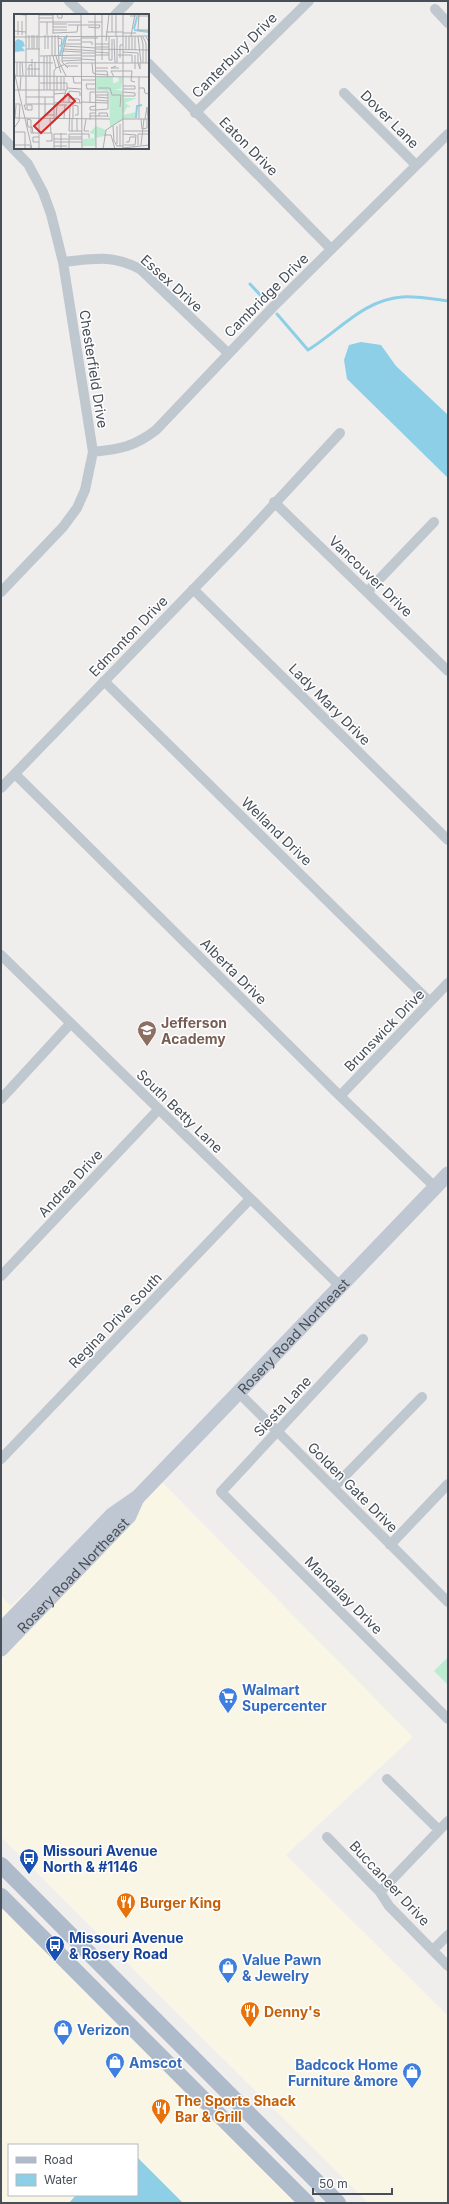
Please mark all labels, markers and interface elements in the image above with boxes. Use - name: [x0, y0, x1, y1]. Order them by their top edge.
- street label: Canterbury Drive: [188, 9, 280, 101]
- inset map: [14, 14, 149, 149]
- street label: Dover Lane: [357, 86, 423, 152]
- street label: Eaton Drive: [216, 113, 282, 179]
- street label: Cambridge Drive: [220, 249, 312, 341]
- street label: Essex Drive: [138, 251, 206, 315]
- street label: Chesterfield Drive: [76, 309, 112, 429]
- street label: Vancouver Drive: [326, 532, 416, 620]
- street label: Edmonton Drive: [85, 592, 171, 680]
- street label: Lady Mary Drive: [286, 660, 374, 748]
- street label: Welland Drive: [238, 793, 316, 869]
- street label: Alberta Drive: [197, 934, 271, 1008]
- street label: Brunswick Drive: [341, 985, 427, 1075]
- place label: Jefferson Academy: [161, 1014, 227, 1047]
- school or university icon: Jefferson Academy: [136, 1019, 158, 1047]
- street label: South Betty Lane: [133, 1066, 227, 1156]
- street label: Andrea Drive: [34, 1146, 106, 1220]
- street label: Regina Drive South: [65, 1269, 165, 1371]
- street label: Rosery Road Northeast: [234, 1274, 352, 1397]
- street label: Siesta Lane: [250, 1372, 314, 1440]
- street label: Golden Gate Drive: [304, 1438, 402, 1536]
- street label: Rosery Road Northeast: [13, 1513, 132, 1636]
- street label: Mandalay Drive: [302, 1553, 386, 1637]
- place label: Walmart Supercenter: [242, 1681, 327, 1714]
- supermarket icon: Walmart Supercenter: [217, 1686, 239, 1714]
- street label: Buccaneer Drive: [346, 1837, 434, 1929]
- place label: Missouri Avenue North & #1146: [43, 1842, 158, 1875]
- bus stop icon: Missouri Avenue North & #1146: [18, 1847, 40, 1875]
- restaurant icon: Burger King: [115, 1891, 137, 1919]
- place label: Burger King: [140, 1894, 221, 1911]
- place label: Missouri Avenue & Rosery Road: [69, 1929, 184, 1962]
- bus stop icon: Missouri Avenue & Rosery Road: [44, 1934, 66, 1962]
- place label: Value Pawn & Jewelry: [242, 1951, 322, 1984]
- shop icon: Value Pawn & Jewelry: [217, 1956, 239, 1984]
- restaurant icon: Denny's: [239, 2000, 261, 2028]
- place label: Denny's: [264, 2003, 321, 2020]
- shop icon: Verizon: [52, 2018, 74, 2046]
- place label: Verizon: [77, 2021, 130, 2038]
- shop icon: Amscot: [104, 2051, 126, 2079]
- place label: Amscot: [129, 2054, 182, 2071]
- place label: Badcock Home Furniture &more: [288, 2056, 398, 2089]
- shop icon: Badcock Home Furniture &more: [401, 2061, 423, 2089]
- place label: The Sports Shack Bar & Grill: [175, 2092, 297, 2125]
- restaurant icon: The Sports Shack Bar & Grill: [150, 2097, 172, 2125]
- legend: [8, 2144, 138, 2196]
- text: Road: [44, 2152, 73, 2167]
- scale bar: [313, 2170, 392, 2196]
- text: Water: [44, 2172, 78, 2187]
- text: 50 m: [319, 2176, 348, 2191]

